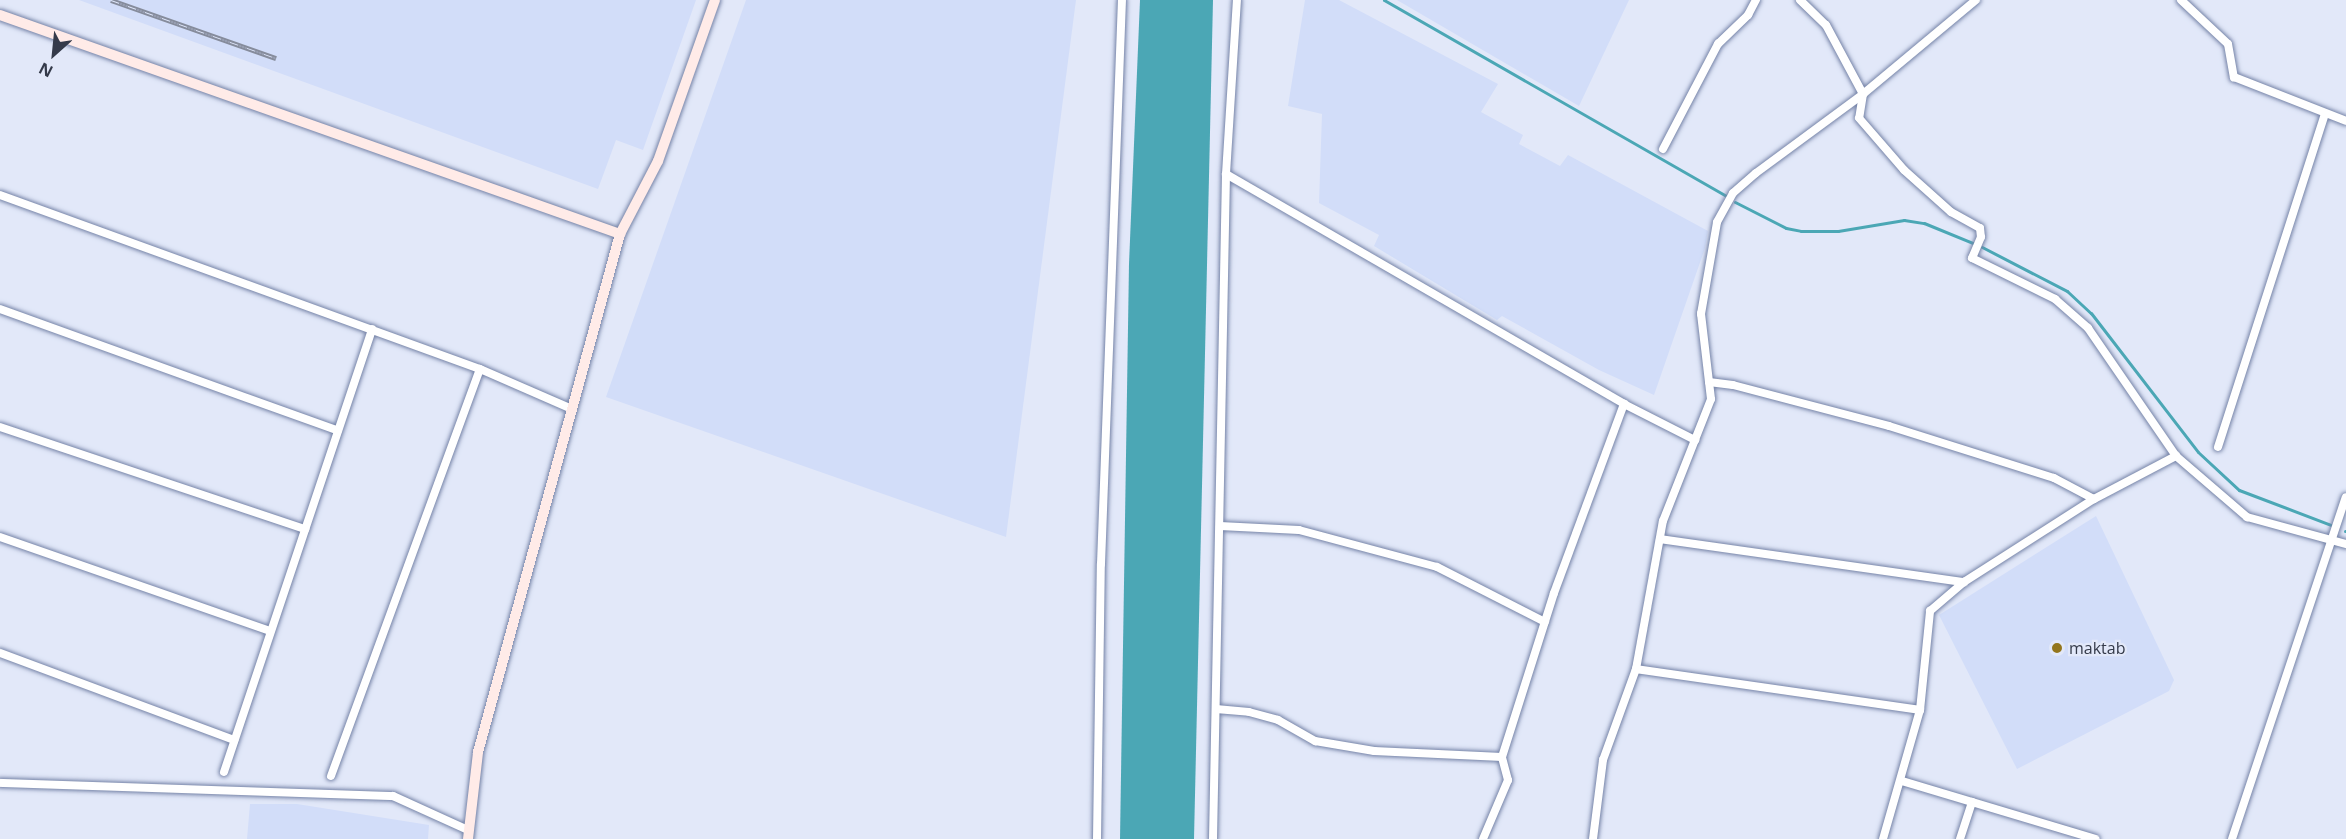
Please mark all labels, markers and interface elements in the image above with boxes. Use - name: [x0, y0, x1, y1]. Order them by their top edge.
- north arrow: [24, 24, 84, 84]
- text: N: [35, 57, 57, 83]
- place label: maktab: [2069, 638, 2125, 658]
- marker: maktab: [2050, 641, 2064, 655]

